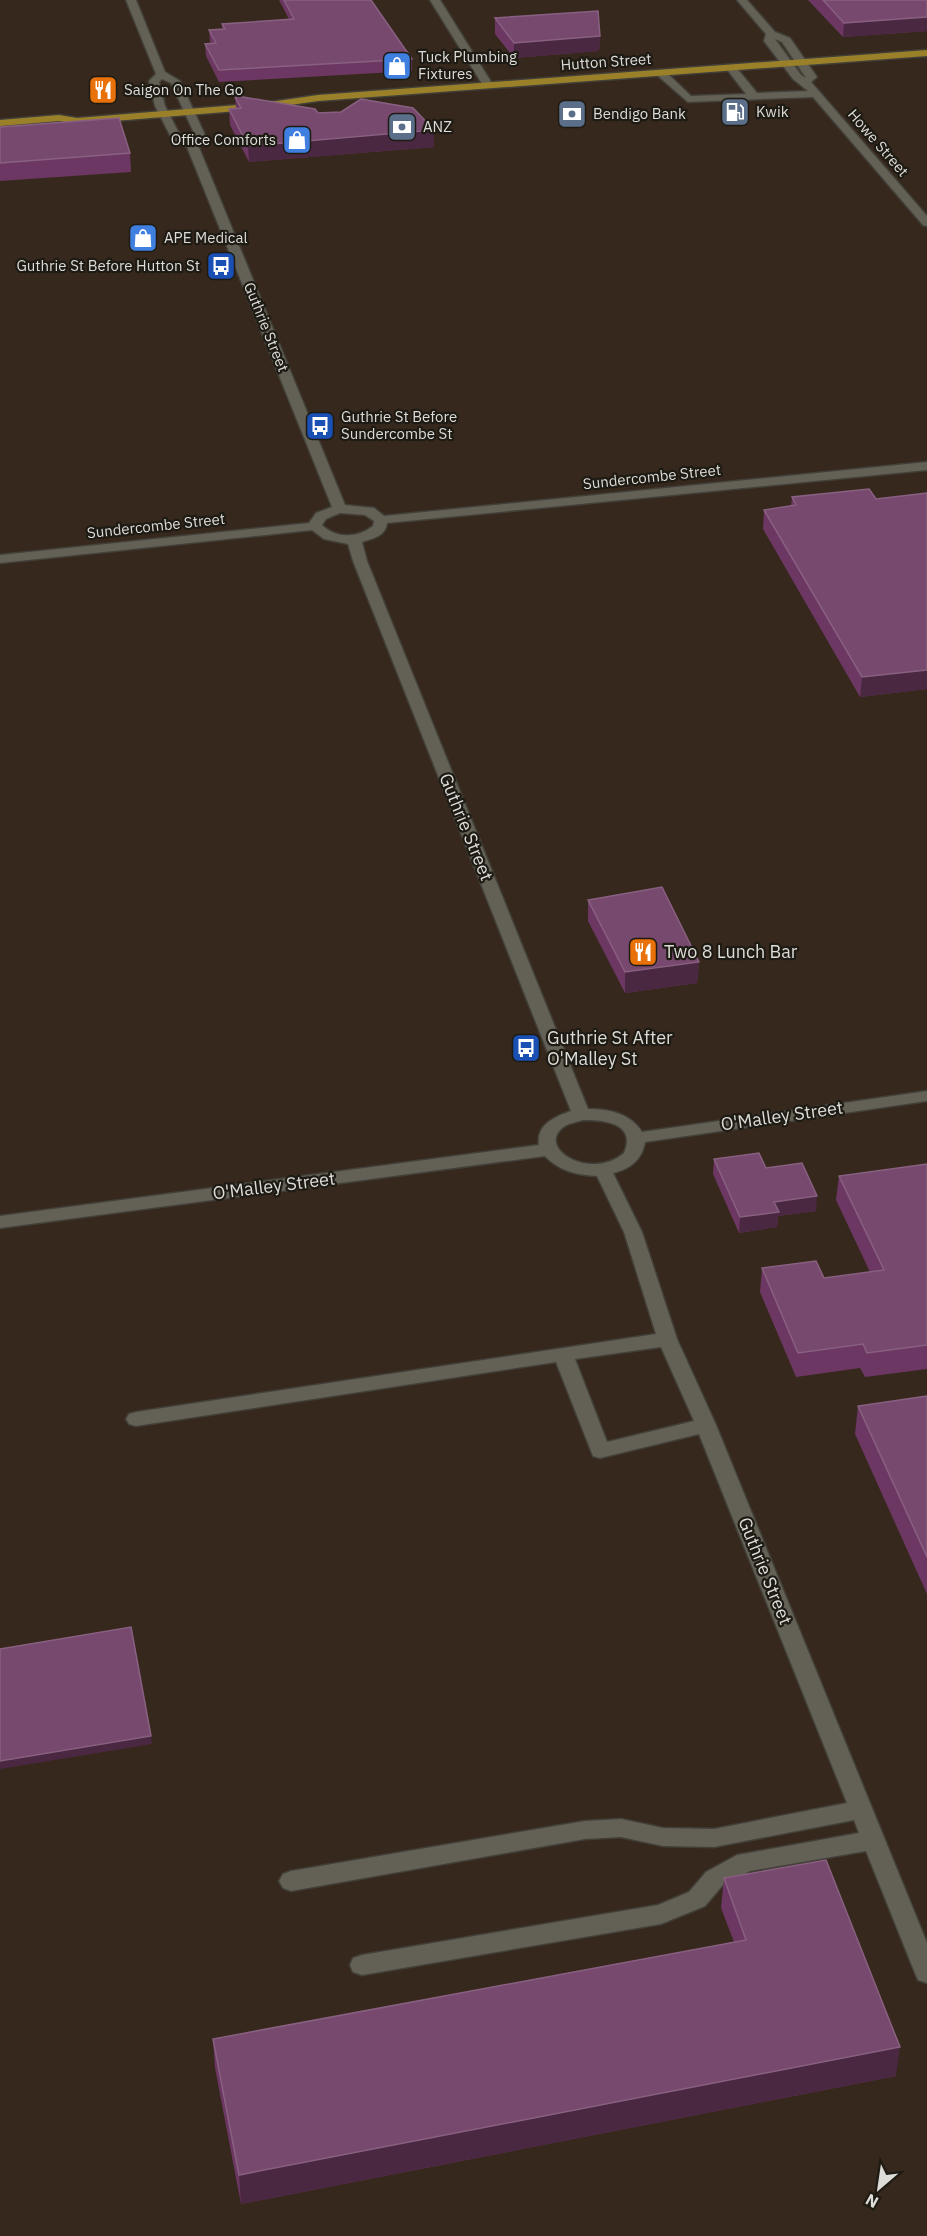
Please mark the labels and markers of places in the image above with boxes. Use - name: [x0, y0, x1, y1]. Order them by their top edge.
- place label: Tuck Plumbing Fixtures: [418, 47, 517, 83]
- shop icon: Tuck Plumbing Fixtures: [381, 50, 413, 82]
- restaurant icon: Saigon On The Go: [87, 74, 119, 106]
- place label: Saigon On The Go: [124, 80, 243, 99]
- fuel station icon: Kwik: [719, 96, 751, 128]
- bank icon: Bendigo Bank: [556, 98, 588, 130]
- place label: Kwik: [756, 102, 789, 121]
- place label: Bendigo Bank: [593, 104, 686, 123]
- bank icon: ANZ: [386, 111, 418, 143]
- place label: ANZ: [423, 117, 452, 136]
- shop icon: Office Comforts: [281, 124, 313, 156]
- place label: Office Comforts: [171, 130, 276, 149]
- shop icon: APE Medical: [127, 222, 159, 254]
- place label: APE Medical: [164, 228, 248, 247]
- bus stop icon: Guthrie St Before Hutton St: [205, 250, 237, 282]
- place label: Guthrie St Before Hutton St: [16, 256, 200, 275]
- place label: Guthrie St Before Sundercombe St: [341, 407, 457, 443]
- bus stop icon: Guthrie St Before Sundercombe St: [304, 410, 336, 442]
- restaurant icon: Two 8 Lunch Bar: [627, 936, 659, 968]
- place label: Two 8 Lunch Bar: [664, 940, 798, 963]
- place label: Guthrie St After O'Malley St: [547, 1026, 673, 1070]
- bus stop icon: Guthrie St After O'Malley St: [510, 1032, 542, 1064]

